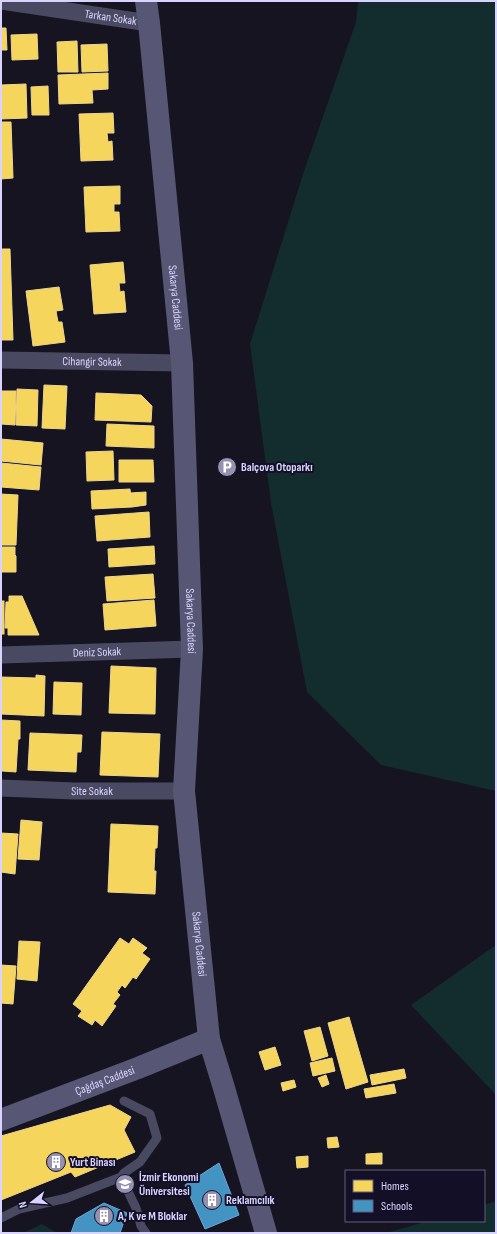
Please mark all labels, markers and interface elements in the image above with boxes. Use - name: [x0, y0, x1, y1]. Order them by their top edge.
- street label: Tarkan Sokak: [84, 6, 138, 29]
- street label: Sakarya Caddesi: [165, 264, 186, 331]
- street label: Cihangir Sokak: [62, 354, 122, 370]
- parking icon: Balçova Otoparkı: [216, 456, 238, 478]
- place label: Balçova Otoparkı: [241, 460, 313, 475]
- street label: Sakarya Caddesi: [182, 588, 200, 654]
- street label: Deniz Sokak: [73, 644, 122, 660]
- street label: Site Sokak: [71, 783, 113, 799]
- street label: Sakarya Caddesi: [189, 911, 210, 977]
- street label: Çağdaş Caddesi: [73, 1063, 137, 1099]
- building icon: Yurt Binası: [45, 1151, 67, 1173]
- place label: Yurt Binası: [70, 1155, 115, 1170]
- place label: İzmir Ekonomi Üniversitesi: [139, 1170, 199, 1199]
- legend: [345, 1170, 485, 1222]
- school or university icon: İzmir Ekonomi Üniversitesi: [114, 1173, 136, 1195]
- text: Homes: [381, 1179, 409, 1194]
- north arrow: [12, 1182, 52, 1222]
- building icon: Reklamcılık: [201, 1189, 223, 1211]
- place label: Reklamcılık: [226, 1193, 275, 1208]
- text: Schools: [381, 1199, 413, 1214]
- text: N: [16, 1200, 30, 1209]
- building icon: A, K ve M Bloklar: [93, 1205, 115, 1227]
- place label: A, K ve M Bloklar: [117, 1209, 187, 1224]

